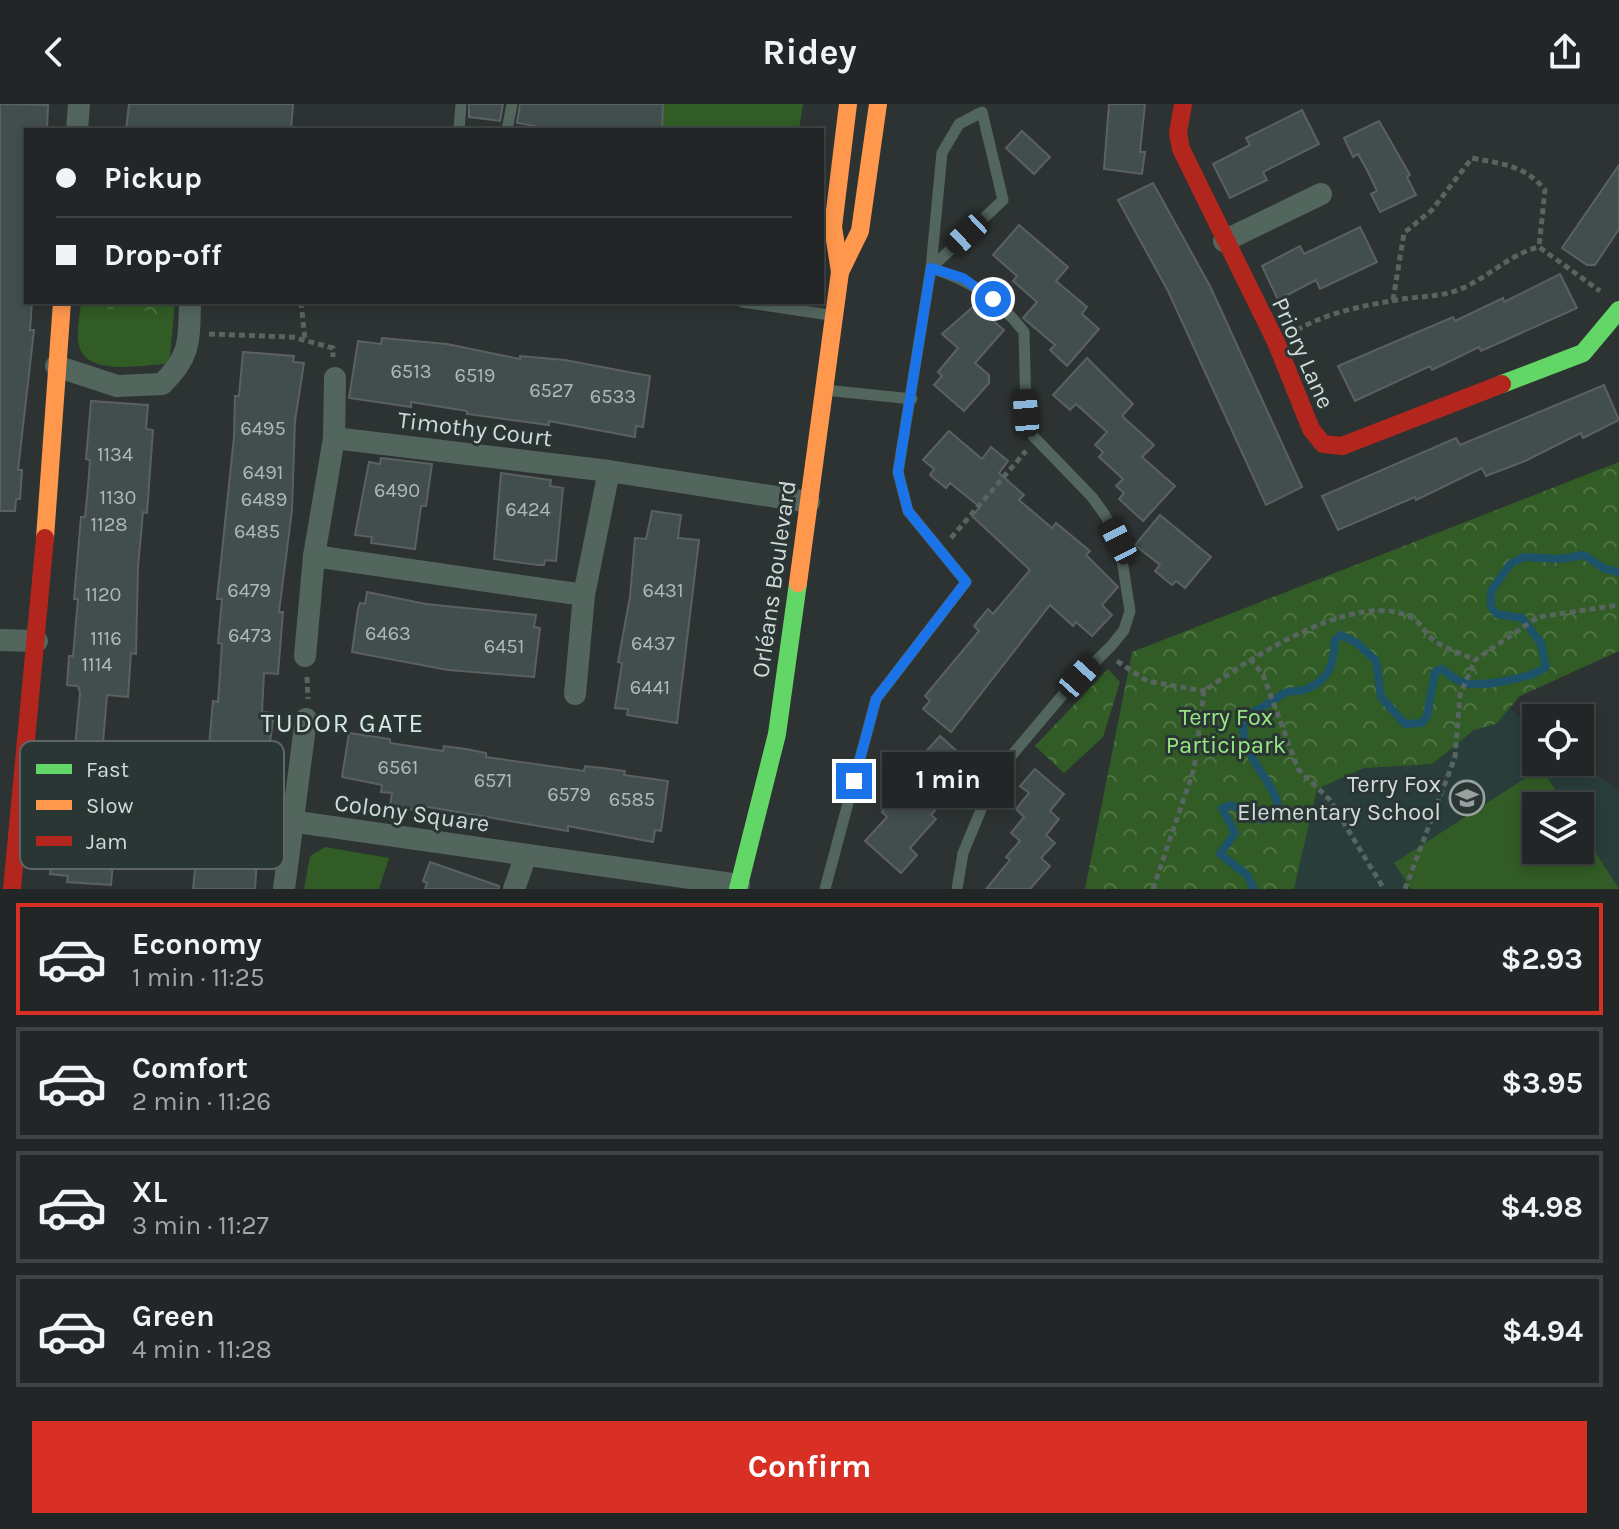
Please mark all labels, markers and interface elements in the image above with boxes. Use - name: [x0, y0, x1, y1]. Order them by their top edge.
- icon: back: [32, 30, 76, 74]
- icon: share: [1543, 30, 1587, 74]
- text: Ridey: [762, 31, 857, 73]
- text: Pickup: [104, 160, 202, 196]
- car: [941, 209, 993, 259]
- text: Drop-off: [104, 237, 222, 273]
- route start: [975, 281, 1011, 317]
- street label: Priory Lane: [1266, 293, 1340, 413]
- house number: 6513: [390, 360, 432, 383]
- house number: 6519: [455, 364, 495, 387]
- house number: 6527: [529, 379, 573, 402]
- house number: 6533: [590, 385, 636, 408]
- car: [1012, 388, 1040, 438]
- street label: Timothy Court: [396, 406, 554, 452]
- house number: 6495: [240, 417, 286, 440]
- house number: 1134: [97, 443, 133, 466]
- house number: 6491: [243, 461, 283, 484]
- house number: 6490: [374, 479, 420, 502]
- street label: Orléans Boulevard: [746, 479, 802, 679]
- house number: 1130: [100, 486, 136, 509]
- house number: 6489: [241, 488, 287, 511]
- house number: 6424: [505, 498, 551, 521]
- house number: 1128: [90, 513, 128, 536]
- car: [1097, 514, 1141, 568]
- house number: 6485: [234, 520, 280, 543]
- house number: 6479: [227, 579, 271, 602]
- house number: 6431: [642, 579, 684, 602]
- house number: 1120: [85, 583, 121, 606]
- house number: 6463: [365, 622, 411, 645]
- house number: 6473: [228, 624, 272, 647]
- house number: 1116: [90, 627, 122, 650]
- house number: 6437: [631, 632, 676, 655]
- house number: 6451: [484, 635, 524, 658]
- car: [1054, 651, 1104, 703]
- house number: 1114: [82, 653, 113, 676]
- house number: 6441: [630, 676, 670, 699]
- park label: Terry Fox Participark: [1166, 703, 1286, 759]
- map controls: [1522, 704, 1594, 864]
- button: locate: [1522, 704, 1594, 776]
- district label: TUDOR GATE: [261, 708, 425, 739]
- legend: [20, 741, 284, 869]
- callout: 1 min: [882, 753, 1014, 809]
- house number: 6561: [378, 756, 418, 779]
- text: Fast: [86, 757, 129, 783]
- route end: [836, 763, 872, 799]
- text: 1 min: [915, 764, 981, 795]
- house number: 6571: [474, 769, 512, 792]
- place label: Terry Fox Elementary School: [1237, 770, 1441, 826]
- school or university icon: Terry Fox Elementary School: [1448, 779, 1486, 817]
- house number: 6579: [547, 783, 591, 806]
- street label: Colony Square: [333, 788, 491, 838]
- house number: 6585: [609, 788, 655, 811]
- button: layers: [1522, 792, 1594, 864]
- text: Slow: [86, 793, 133, 819]
- text: Jam: [86, 829, 128, 855]
- icon: car: [36, 923, 108, 995]
- text: Economy: [132, 926, 262, 962]
- text: $2.93: [1501, 941, 1583, 977]
- text: 1 min · 11:25: [132, 962, 264, 993]
- icon: car: [36, 1047, 108, 1119]
- text: Comfort: [132, 1050, 248, 1086]
- text: $3.95: [1501, 1065, 1583, 1101]
- text: 2 min · 11:26: [132, 1086, 271, 1117]
- icon: car: [36, 1171, 108, 1243]
- text: XL: [132, 1174, 167, 1210]
- text: $4.98: [1500, 1189, 1583, 1225]
- text: 3 min · 11:27: [132, 1210, 269, 1241]
- icon: car: [36, 1295, 108, 1367]
- text: Green: [132, 1298, 215, 1334]
- text: $4.94: [1502, 1313, 1583, 1349]
- text: 4 min · 11:28: [132, 1334, 272, 1365]
- button: Confirm: [32, 1421, 1587, 1513]

